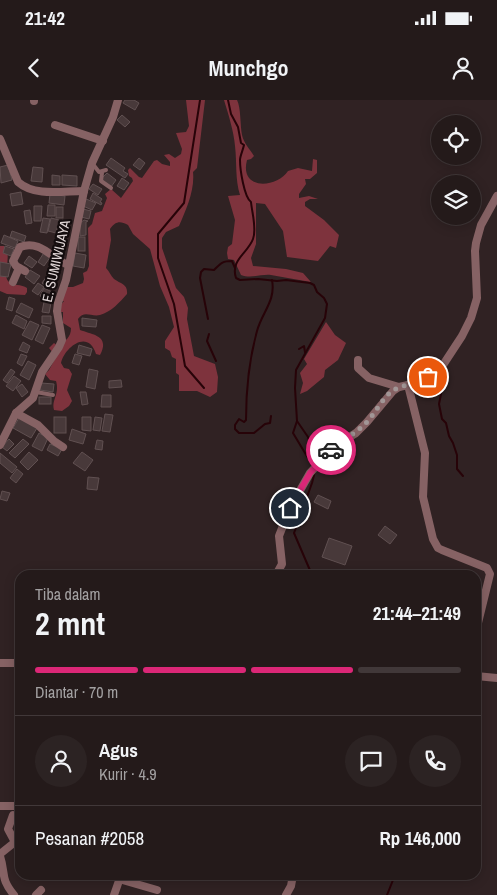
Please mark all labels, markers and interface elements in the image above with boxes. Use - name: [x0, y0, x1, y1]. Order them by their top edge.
- text: 21:42: [25, 5, 65, 31]
- text: Munchgo: [208, 53, 289, 83]
- icon: back: [20, 54, 48, 82]
- icon: person: [449, 54, 477, 82]
- map controls: [431, 115, 481, 225]
- button: locate: [431, 115, 481, 165]
- button: layers: [431, 175, 481, 225]
- street label: E. SUMIWIJAYA: [38, 218, 74, 304]
- pin: [407, 356, 449, 398]
- icon: bag: [414, 363, 442, 391]
- courier: [306, 425, 356, 475]
- icon: car: [317, 436, 345, 464]
- pin: [269, 487, 311, 529]
- icon: home: [276, 494, 304, 522]
- text: Tiba dalam: [35, 583, 100, 605]
- text: 21:44–21:49: [373, 600, 461, 626]
- text: 2 mnt: [35, 602, 105, 645]
- text: Diantar · 70 m: [35, 681, 118, 703]
- button: person: [35, 735, 87, 787]
- button: chat: [345, 735, 397, 787]
- button: phone: [409, 735, 461, 787]
- text: Agus: [99, 737, 138, 763]
- text: Kurir · 4.9: [99, 763, 157, 785]
- text: Pesanan #2058: [35, 825, 144, 851]
- text: Rp 146,000: [380, 825, 461, 851]

